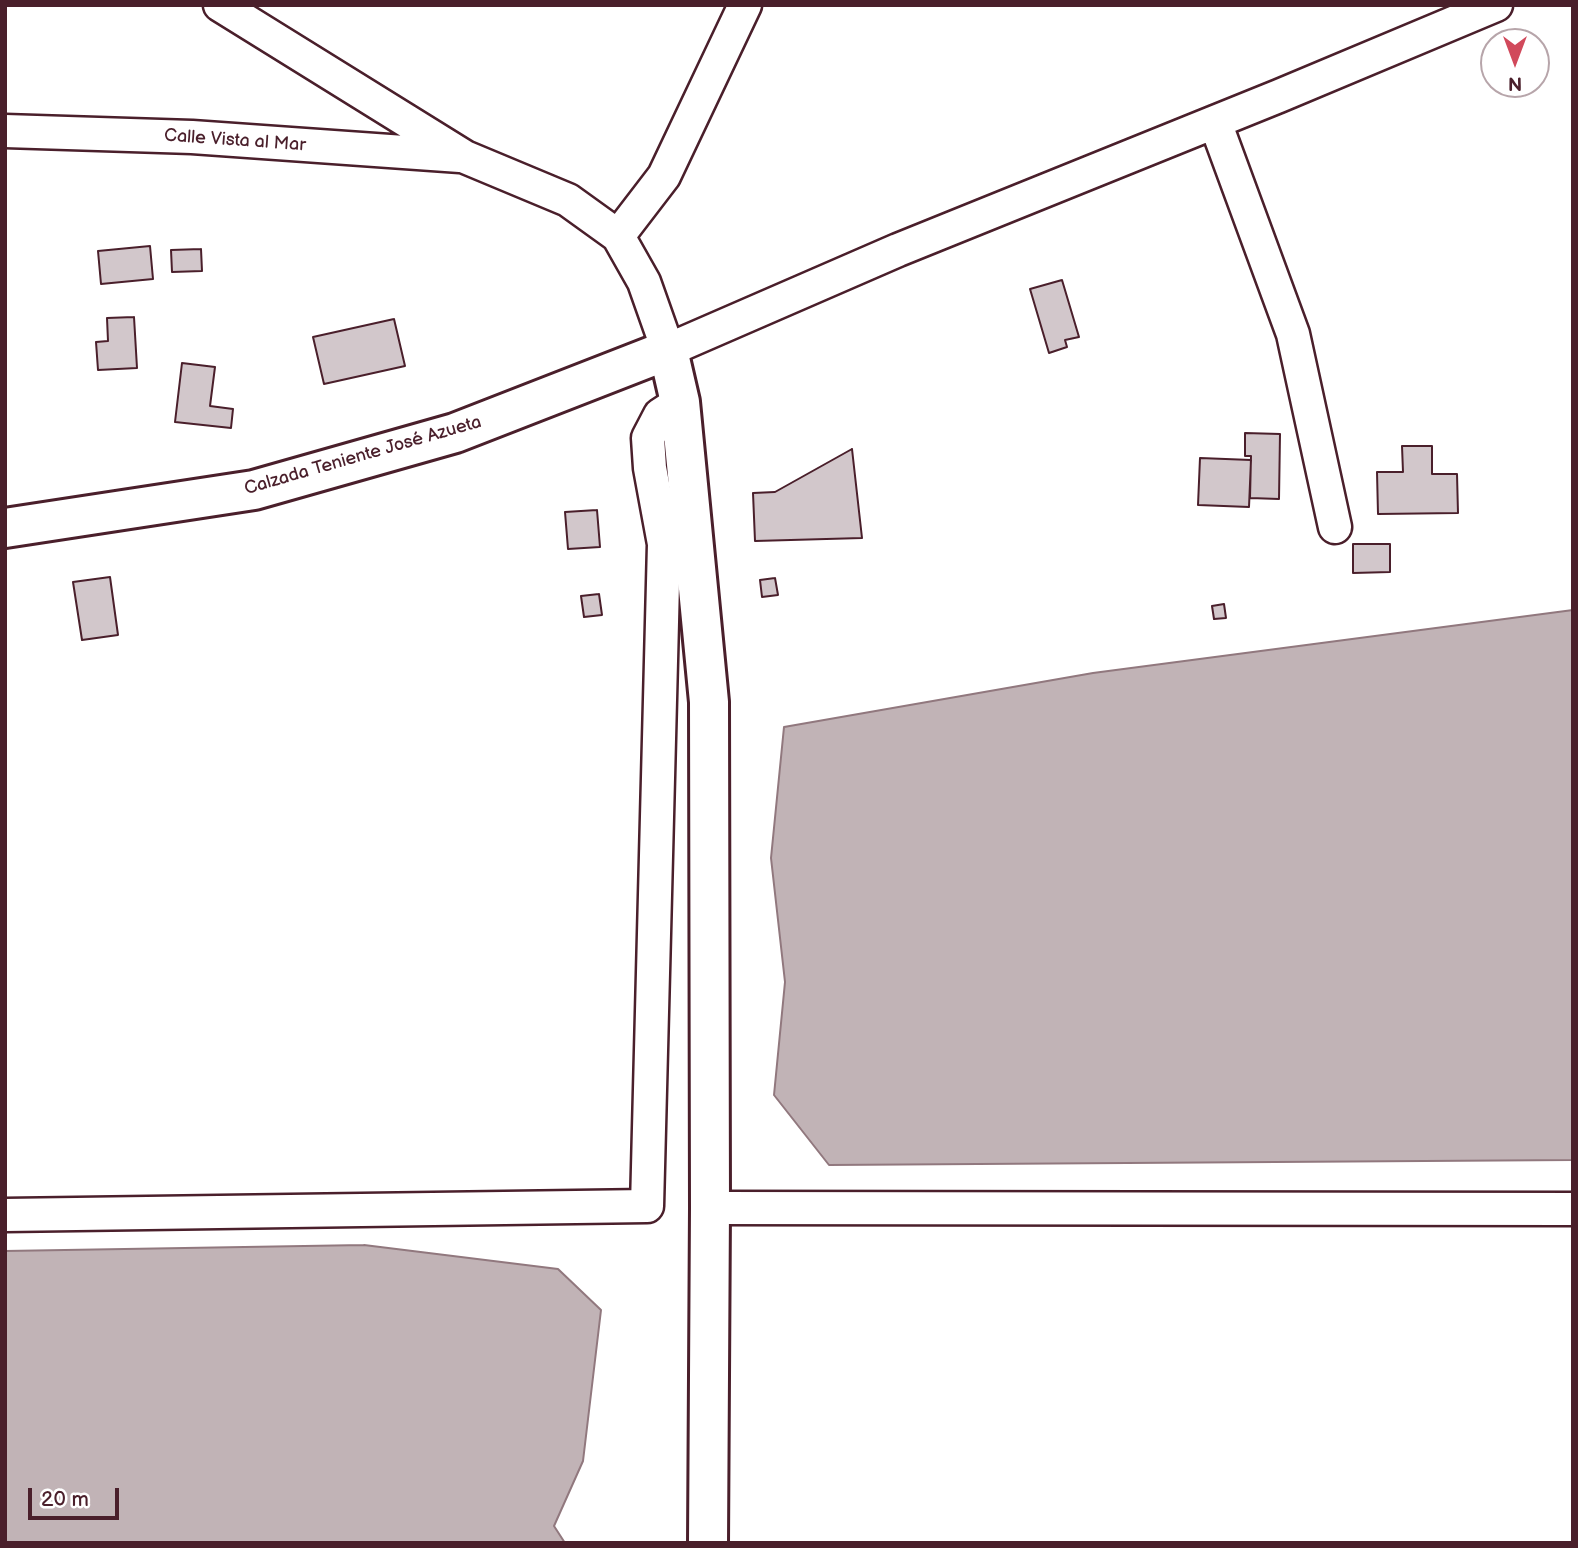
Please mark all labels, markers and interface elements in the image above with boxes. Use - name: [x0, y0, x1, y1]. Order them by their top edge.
- north arrow: [1480, 28, 1550, 98]
- text: N: [1508, 71, 1522, 94]
- street label: Calle Vista al Mar: [163, 125, 307, 157]
- street label: Calzada Teniente José Azueta: [242, 412, 484, 500]
- scale bar: [32, 1474, 122, 1518]
- text: 20 m: [41, 1487, 89, 1512]

